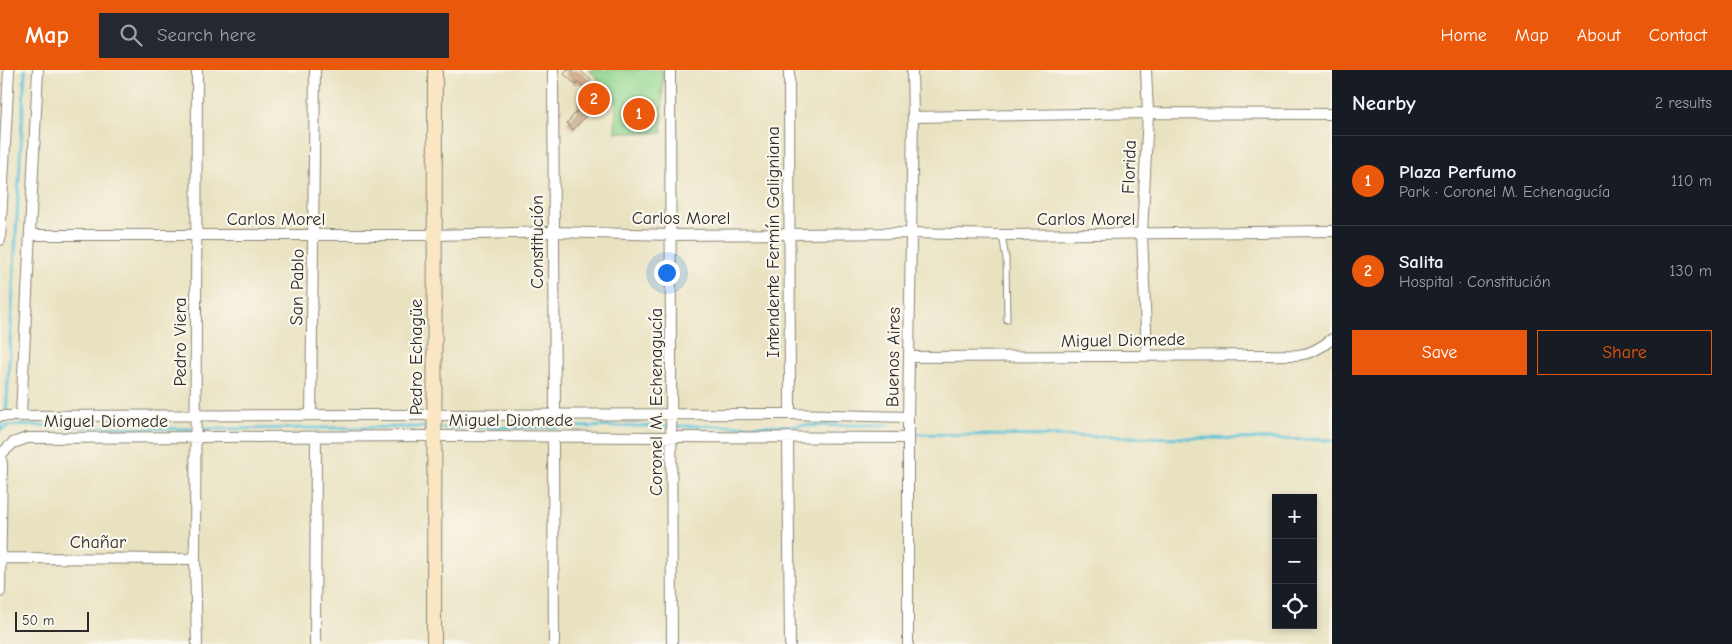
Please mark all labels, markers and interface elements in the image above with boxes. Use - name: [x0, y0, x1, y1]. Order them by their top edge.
- search box: [99, 13, 449, 58]
- text: Map: [25, 21, 69, 49]
- icon: search: [117, 21, 145, 49]
- text: Search here: [157, 24, 256, 46]
- text: Home: [1440, 25, 1487, 46]
- text: Map: [1515, 25, 1549, 46]
- text: About: [1577, 25, 1621, 46]
- text: Contact: [1649, 25, 1707, 46]
- pin: 2: [578, 80, 610, 118]
- text: Nearby: [1352, 91, 1416, 115]
- text: 2 results: [1655, 94, 1712, 112]
- pin: 1: [623, 95, 655, 133]
- street label: Intendente Fermín Galigniana: [763, 126, 784, 358]
- street label: Florida: [1118, 140, 1141, 194]
- text: Plaza Perfumo: [1399, 161, 1516, 183]
- text: 1: [1365, 172, 1371, 190]
- text: 110 m: [1671, 172, 1712, 190]
- text: Park · Coronel M. Echenagucía: [1399, 183, 1610, 201]
- street label: Constitución: [527, 195, 548, 289]
- street label: Carlos Morel: [632, 208, 730, 229]
- street label: Carlos Morel: [227, 209, 325, 230]
- street label: Carlos Morel: [1037, 209, 1135, 230]
- street label: San Pablo: [286, 248, 309, 326]
- text: Salita: [1399, 251, 1444, 273]
- your location: [654, 260, 680, 286]
- text: 2: [1364, 262, 1372, 280]
- text: 130 m: [1669, 262, 1712, 280]
- text: Hospital · Constitución: [1399, 273, 1551, 291]
- street label: Pedro Viera: [170, 297, 191, 387]
- street label: Pedro Echagüe: [406, 299, 427, 415]
- street label: Buenos Aires: [882, 307, 905, 407]
- street label: Coronel M. Echenagucía: [646, 308, 667, 496]
- street label: Miguel Diomede: [1061, 329, 1185, 352]
- button: Save: [1352, 330, 1527, 375]
- button: Share: [1537, 330, 1712, 375]
- street label: Miguel Diomede: [449, 410, 573, 431]
- street label: Miguel Diomede: [44, 411, 168, 432]
- map controls: [1272, 494, 1317, 629]
- button: +: [1272, 494, 1317, 539]
- street label: Chañar: [70, 532, 127, 553]
- button: −: [1272, 539, 1317, 584]
- button: locate: [1272, 584, 1317, 629]
- scale bar: [15, 609, 89, 632]
- text: 50 m: [22, 612, 54, 629]

